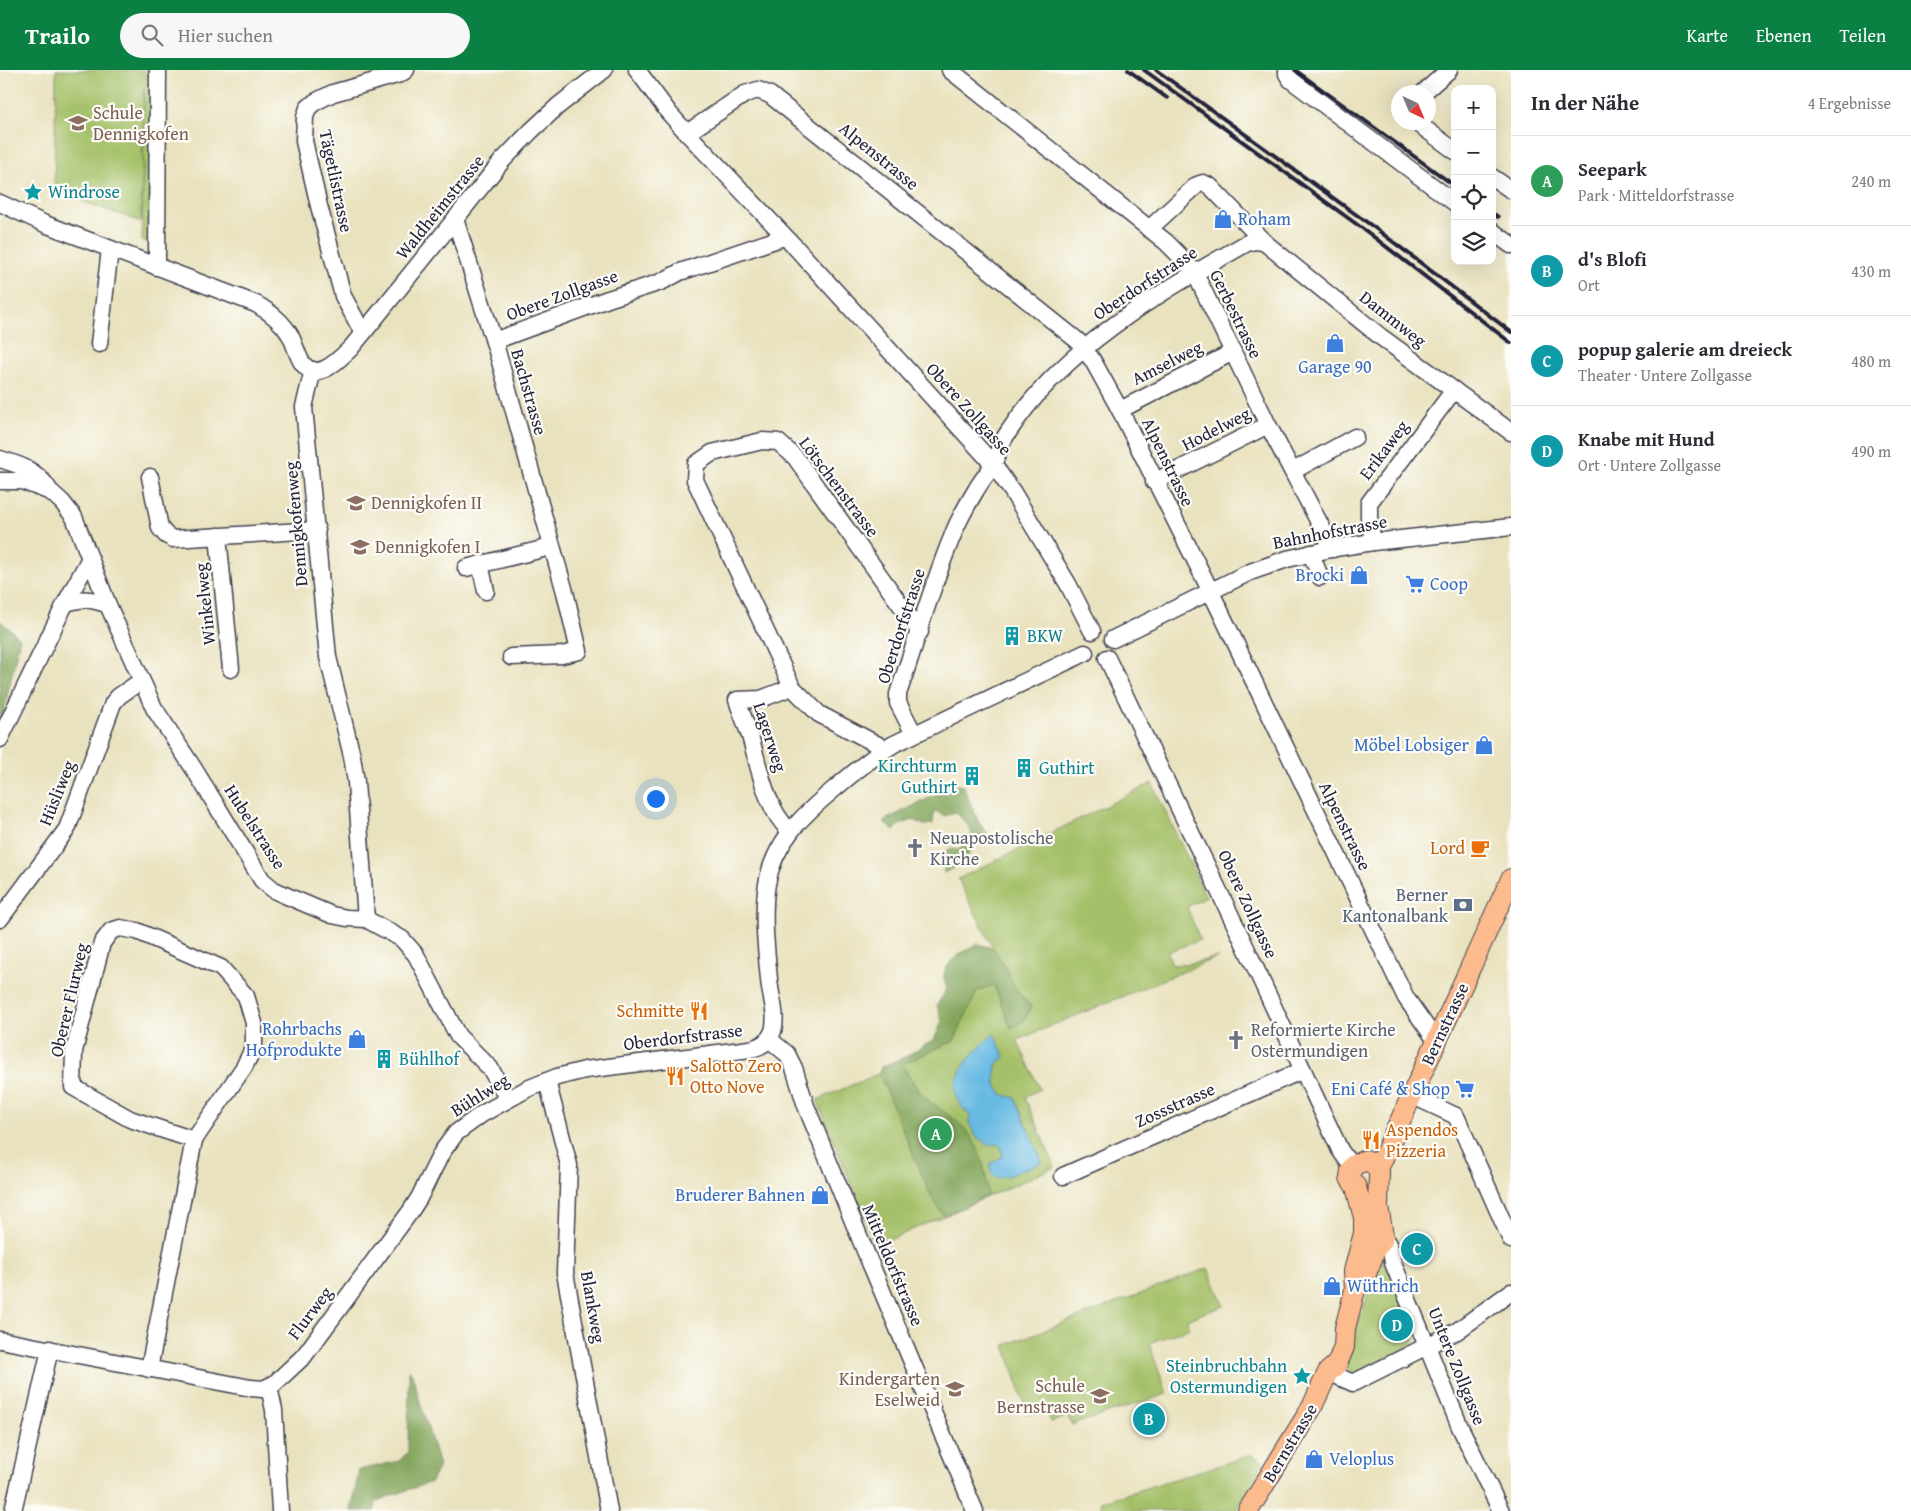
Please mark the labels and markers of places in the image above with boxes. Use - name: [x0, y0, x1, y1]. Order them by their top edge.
- place label: Schule Dennigkofen: [93, 99, 189, 147]
- school or university icon: Schule Dennigkofen: [67, 112, 89, 134]
- place label: Windrose: [48, 178, 120, 205]
- place icon: Windrose: [22, 181, 44, 203]
- place label: Roham: [1238, 205, 1291, 232]
- shop icon: Roham: [1212, 208, 1234, 230]
- shop icon: Garage 90: [1324, 332, 1346, 354]
- place label: Garage 90: [1298, 353, 1372, 380]
- place label: Dennigkofen II: [371, 489, 482, 516]
- school or university icon: Dennigkofen II: [345, 492, 367, 514]
- place label: Dennigkofen I: [375, 533, 480, 560]
- school or university icon: Dennigkofen I: [349, 536, 371, 558]
- place label: Brocki: [1296, 561, 1344, 588]
- shop icon: Brocki: [1348, 564, 1370, 586]
- place label: Coop: [1430, 570, 1468, 597]
- supermarket icon: Coop: [1404, 573, 1426, 595]
- place label: BKW: [1027, 622, 1064, 649]
- building icon: BKW: [1001, 625, 1023, 647]
- place label: Möbel Lobsiger: [1354, 731, 1470, 758]
- shop icon: Möbel Lobsiger: [1473, 734, 1495, 756]
- place label: Kirchturm Guthirt: [878, 752, 958, 800]
- place label: Guthirt: [1039, 754, 1095, 781]
- building icon: Guthirt: [1013, 757, 1035, 779]
- building icon: Kirchturm Guthirt: [961, 765, 983, 787]
- place label: Neuapostolische Kirche: [930, 824, 1054, 872]
- place label: Lord: [1430, 834, 1465, 861]
- church icon: Neuapostolische Kirche: [904, 837, 926, 859]
- cafe icon: Lord: [1469, 837, 1491, 859]
- place label: Berner Kantonalbank: [1342, 881, 1449, 929]
- bank icon: Berner Kantonalbank: [1452, 894, 1474, 916]
- place label: Schmitte: [616, 997, 684, 1024]
- restaurant icon: Schmitte: [688, 1000, 710, 1022]
- place label: Rohrbachs Hofprodukte: [246, 1015, 342, 1063]
- place label: Reformierte Kirche Ostermundigen: [1251, 1016, 1396, 1064]
- shop icon: Rohrbachs Hofprodukte: [346, 1028, 368, 1050]
- church icon: Reformierte Kirche Ostermundigen: [1225, 1029, 1247, 1051]
- place label: Bühlhof: [399, 1045, 461, 1072]
- building icon: Bühlhof: [373, 1048, 395, 1070]
- place label: Salotto Zero Otto Nove: [690, 1052, 782, 1100]
- restaurant icon: Salotto Zero Otto Nove: [664, 1065, 686, 1087]
- place label: Eni Café & Shop: [1331, 1075, 1450, 1102]
- supermarket icon: Eni Café & Shop: [1454, 1078, 1476, 1100]
- pin: A: [920, 1115, 952, 1153]
- place label: Aspendos Pizzeria: [1386, 1116, 1458, 1164]
- restaurant icon: Aspendos Pizzeria: [1360, 1129, 1382, 1151]
- place label: Bruderer Bahnen: [675, 1181, 805, 1208]
- shop icon: Bruderer Bahnen: [809, 1184, 831, 1206]
- pin: C: [1401, 1230, 1433, 1268]
- place label: Wüthrich: [1347, 1272, 1419, 1299]
- shop icon: Wüthrich: [1321, 1275, 1343, 1297]
- pin: D: [1381, 1306, 1413, 1344]
- place label: Steinbruchbahn Ostermundigen: [1166, 1352, 1287, 1400]
- place label: Kindergarten Eselweid: [839, 1365, 940, 1413]
- place icon: Steinbruchbahn Ostermundigen: [1291, 1365, 1313, 1387]
- place label: Schule Bernstrasse: [997, 1372, 1085, 1420]
- school or university icon: Kindergarten Eselweid: [944, 1378, 966, 1400]
- school or university icon: Schule Bernstrasse: [1089, 1385, 1111, 1407]
- pin: B: [1133, 1400, 1165, 1438]
- place label: Veloplus: [1329, 1445, 1394, 1472]
- shop icon: Veloplus: [1303, 1448, 1325, 1470]

